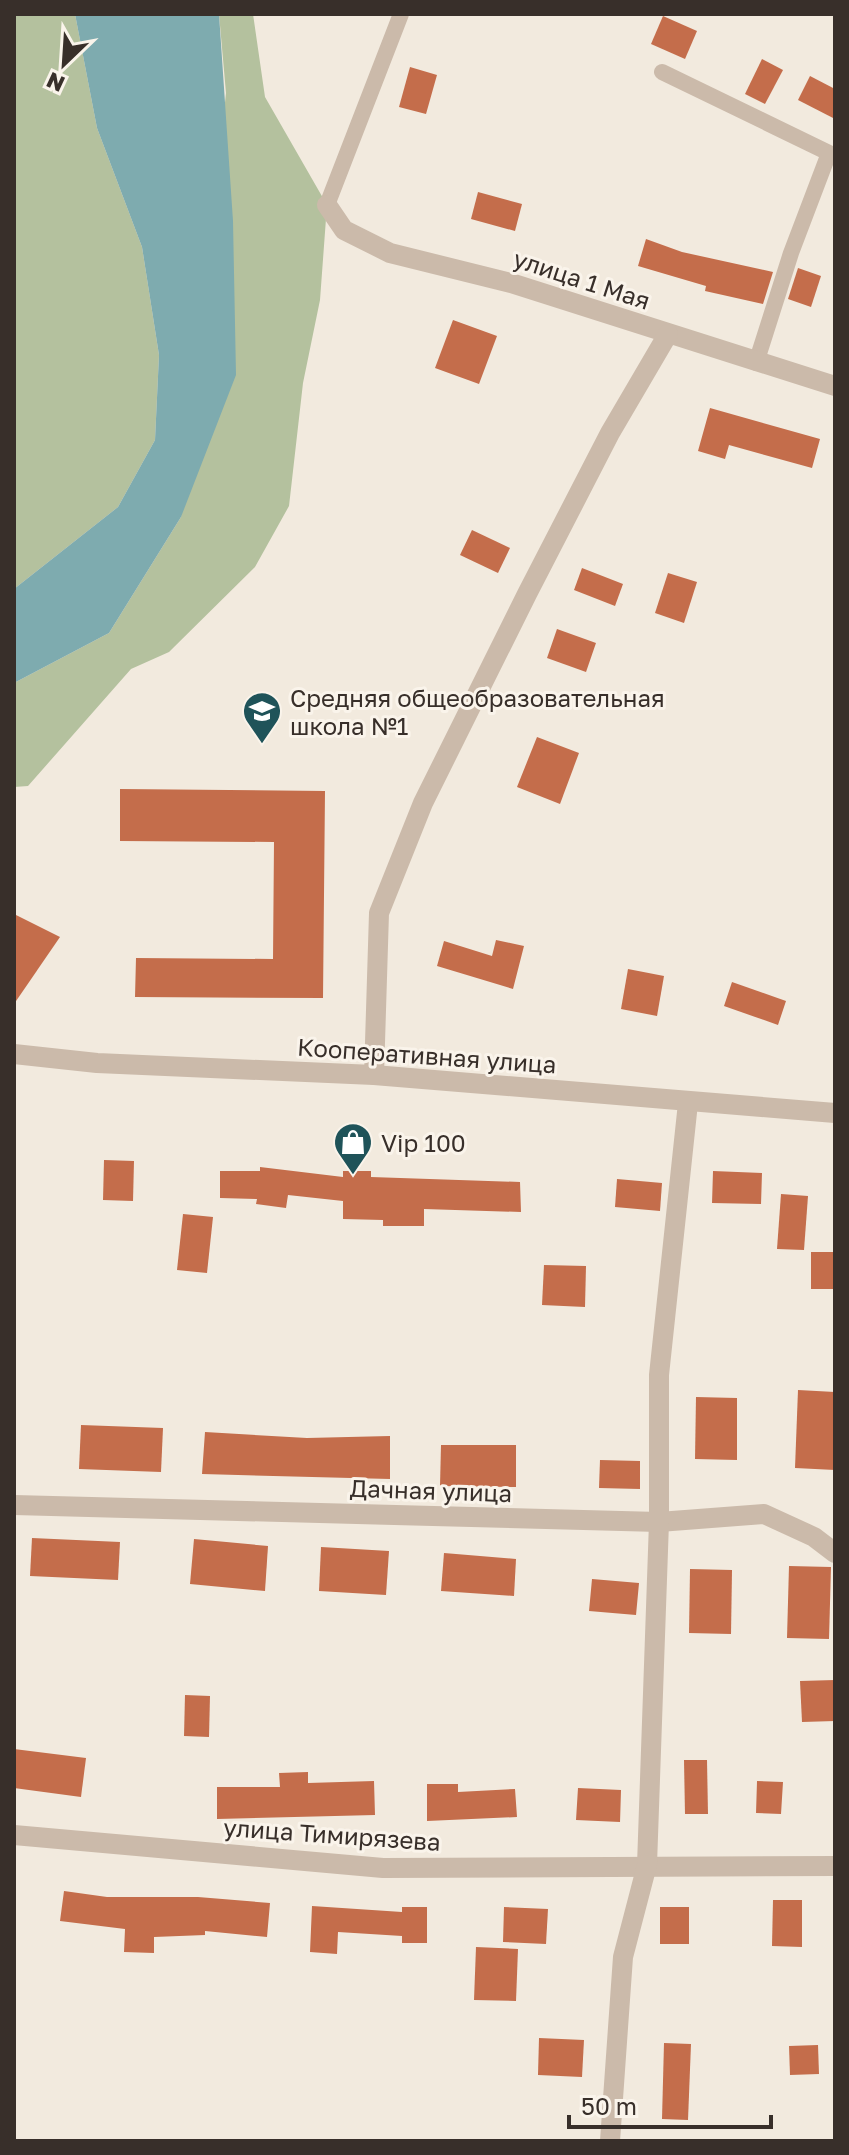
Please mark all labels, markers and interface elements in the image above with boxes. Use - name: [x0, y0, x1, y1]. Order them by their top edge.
- north arrow: [24, 24, 104, 104]
- text: N: [42, 67, 69, 98]
- street label: улица 1 Мая: [510, 243, 654, 315]
- place label: Средняя общеобразовательная школа №1: [290, 683, 665, 740]
- school or university icon: Средняя общеобразовательная школа №1: [241, 690, 283, 745]
- street label: Кооперативная улица: [296, 1031, 558, 1079]
- shop icon: Vip 100: [332, 1121, 374, 1176]
- place label: Vip 100: [381, 1128, 466, 1157]
- street label: Дачная улица: [349, 1473, 513, 1507]
- street label: улица Тимирязева: [222, 1812, 442, 1856]
- scale bar: [569, 2079, 771, 2129]
- text: 50 m: [581, 2091, 637, 2120]

